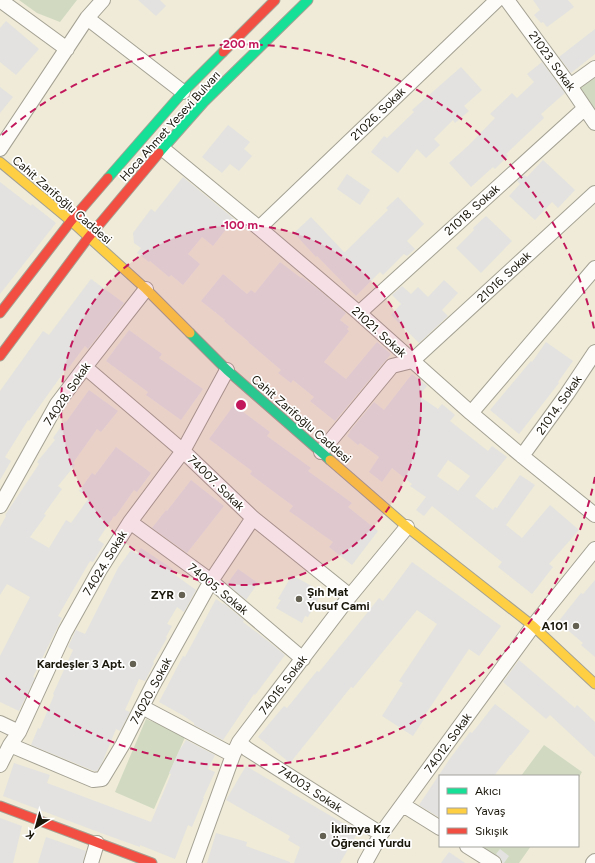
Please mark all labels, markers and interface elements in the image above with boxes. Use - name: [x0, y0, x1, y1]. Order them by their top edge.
- street label: 21023. Sokak: [526, 29, 578, 94]
- text: 200 m: [223, 37, 259, 51]
- street label: Hoca Ahmet Yesevi Bulvarı: [117, 68, 223, 184]
- street label: 21026. Sokak: [348, 84, 408, 143]
- street label: Cahit Zarifoğlu Caddesi: [10, 153, 114, 247]
- street label: 21018. Sokak: [442, 182, 502, 238]
- text: 100 m: [224, 218, 258, 232]
- street label: 21016. Sokak: [474, 248, 534, 305]
- street label: 21021. Sokak: [349, 304, 409, 360]
- street label: 74028. Sokak: [41, 360, 93, 428]
- street label: Cahit Zarifoğlu Caddesi: [249, 372, 353, 466]
- street label: 21014. Sokak: [533, 373, 585, 437]
- centre of rings: [234, 398, 248, 412]
- street label: 74007. Sokak: [185, 453, 247, 514]
- street label: 74024. Sokak: [80, 528, 130, 598]
- street label: 74005. Sokak: [185, 560, 251, 618]
- place label: Şıh Mat Yusuf Cami: [307, 585, 370, 613]
- place label: ZYR: [151, 588, 174, 602]
- marker: ZYR: [177, 590, 187, 600]
- marker: Şıh Mat Yusuf Cami: [294, 594, 304, 604]
- place label: A101: [542, 619, 568, 633]
- marker: A101: [571, 621, 581, 631]
- street label: 74016. Sokak: [256, 652, 310, 717]
- street label: 74020. Sokak: [128, 655, 174, 727]
- place label: Kardeşler 3 Apt.: [37, 657, 125, 671]
- marker: Kardeşler 3 Apt.: [128, 659, 138, 669]
- street label: 74012. Sokak: [422, 710, 475, 776]
- street label: 74003. Sokak: [275, 763, 345, 815]
- legend: [439, 775, 579, 847]
- text: Akıcı: [475, 784, 501, 798]
- text: Yavaş: [475, 804, 506, 818]
- north arrow: [16, 807, 56, 847]
- place label: İklimya Kız Öğrenci Yurdu: [331, 822, 411, 850]
- text: Sıkışık: [475, 824, 508, 838]
- text: K: [23, 827, 37, 842]
- marker: İklimya Kız Öğrenci Yurdu: [318, 831, 328, 841]

